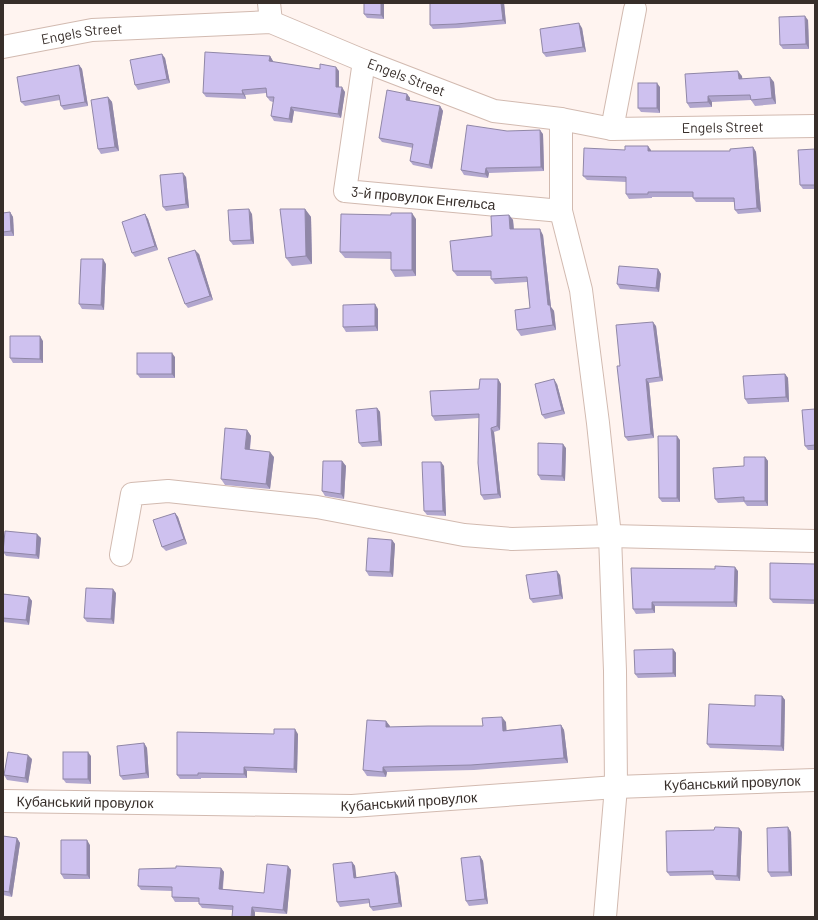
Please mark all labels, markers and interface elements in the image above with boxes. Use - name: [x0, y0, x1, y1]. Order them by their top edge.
- street label: Engels Street: [40, 20, 123, 48]
- street label: Engels Street: [365, 54, 448, 99]
- street label: Engels Street: [681, 118, 764, 136]
- street label: 3-й провулок Енгельса: [350, 183, 496, 213]
- street label: Кубанський провулок: [664, 771, 802, 793]
- street label: Кубанський провулок: [340, 788, 478, 814]
- street label: Кубанський провулок: [17, 792, 154, 811]

